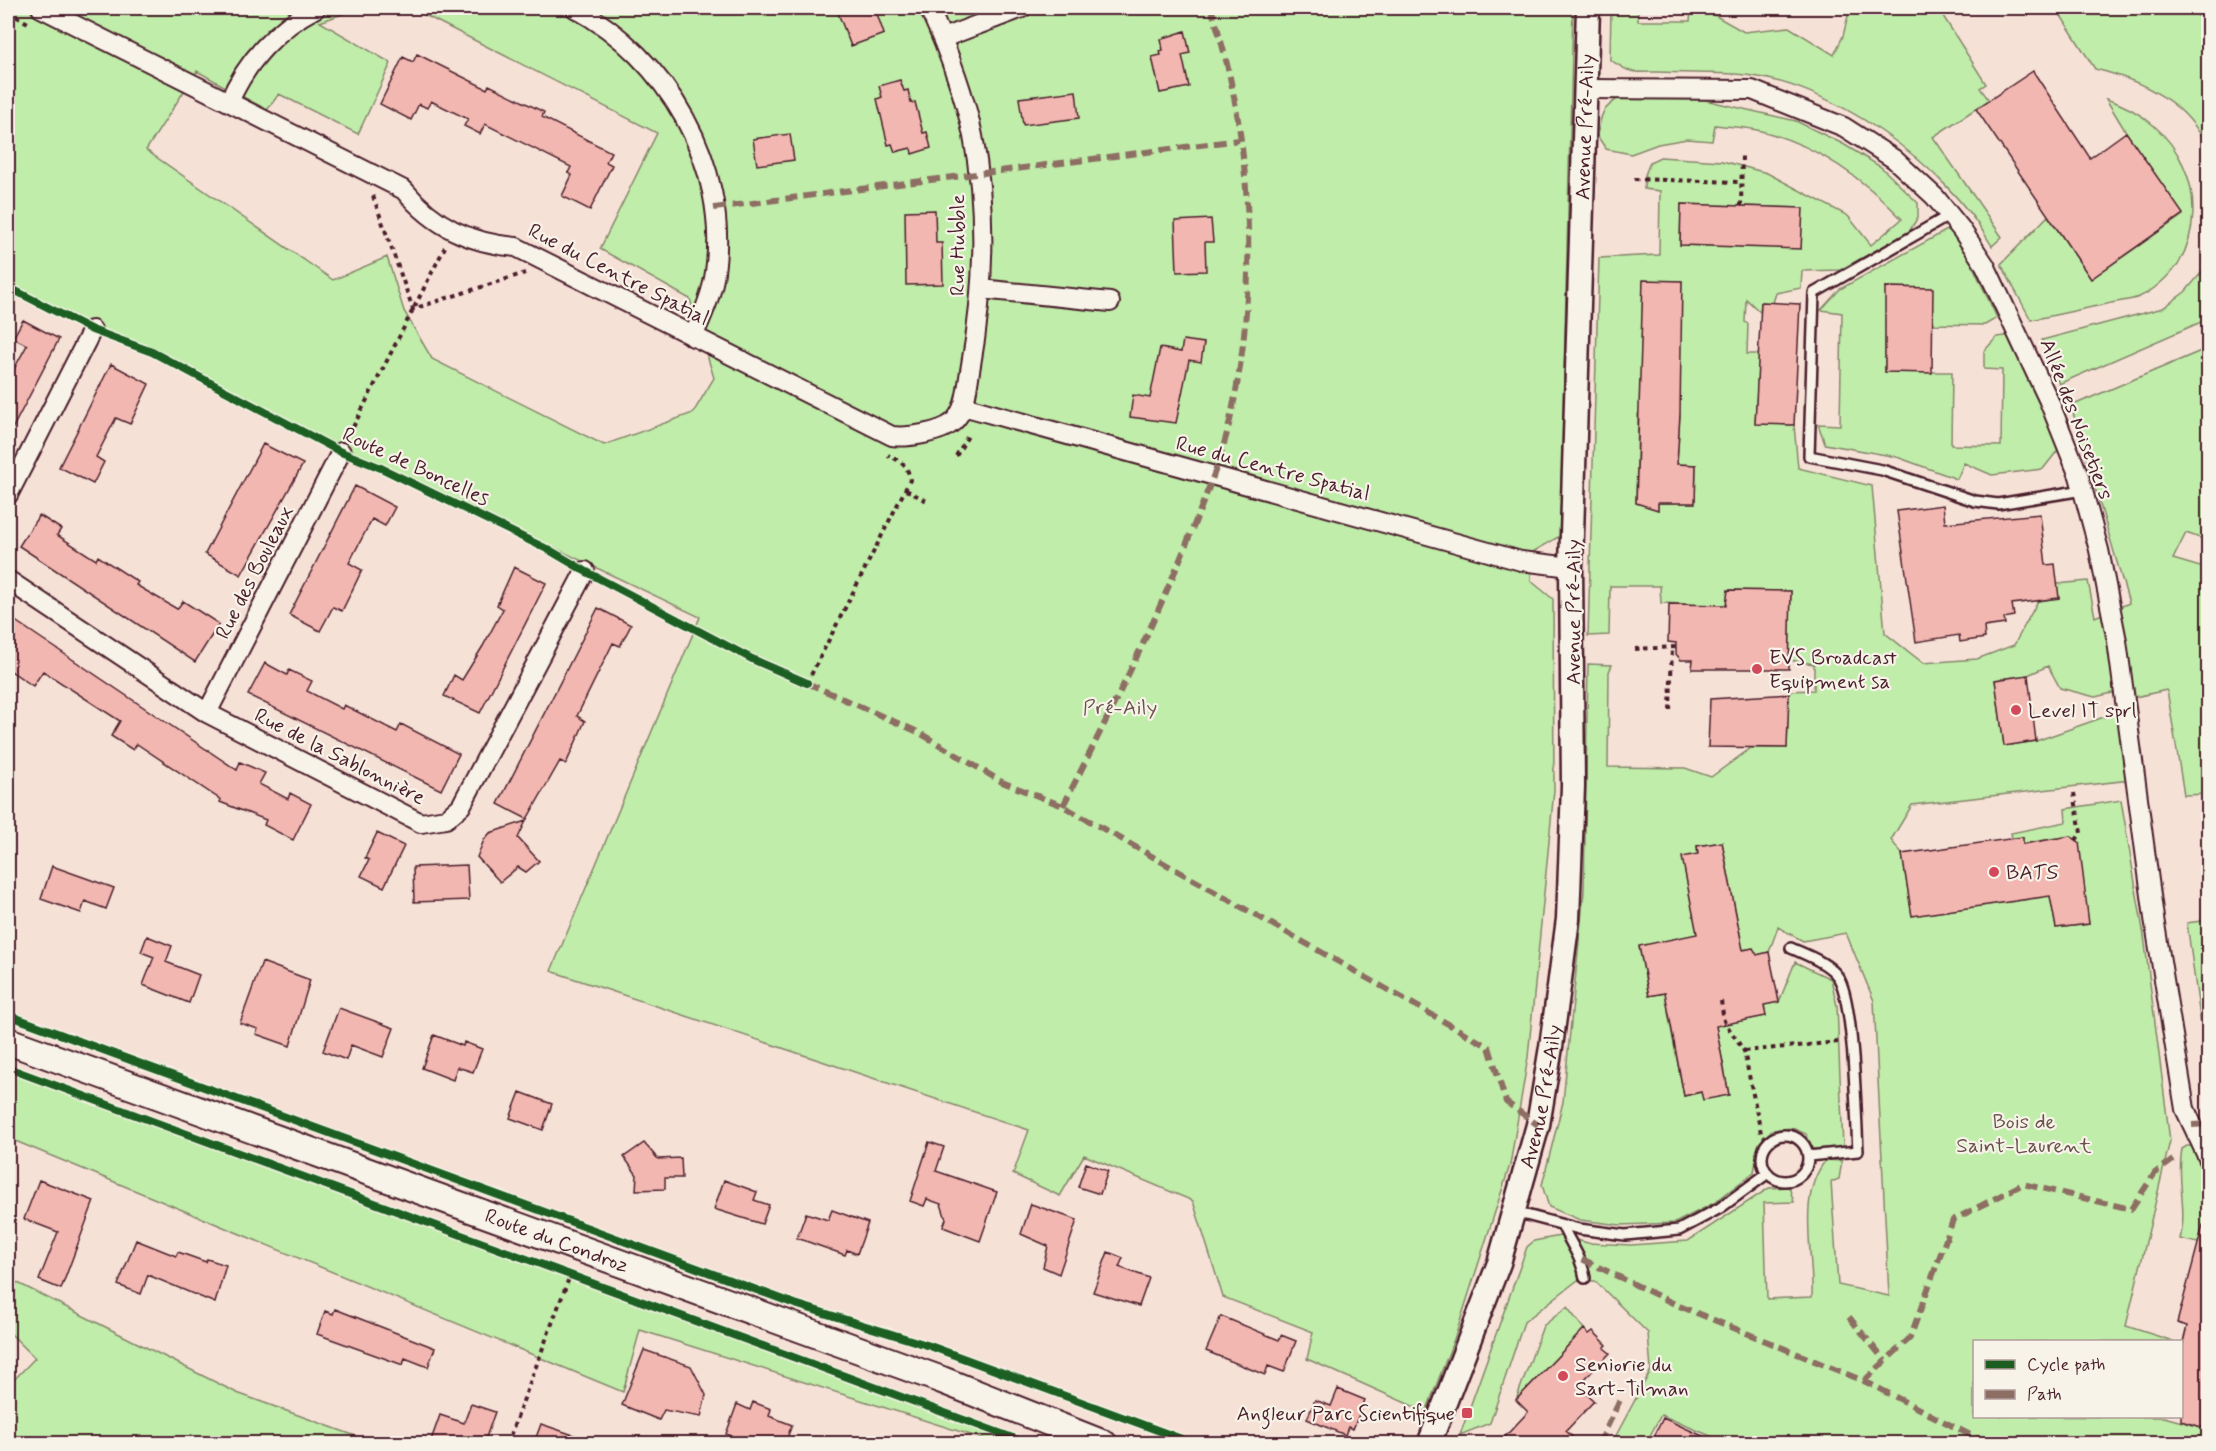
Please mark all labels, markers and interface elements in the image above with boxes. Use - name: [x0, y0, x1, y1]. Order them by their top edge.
- street label: Avenue Pré-Aily: [1569, 54, 1602, 200]
- street label: Rue Hubble: [944, 194, 972, 296]
- street label: Rue du Centre Spatial: [523, 217, 714, 333]
- street label: Allée des Noisetiers: [2033, 335, 2120, 504]
- street label: Route de Boncelles: [338, 421, 494, 513]
- street label: Rue du Centre Spatial: [1173, 430, 1373, 508]
- street label: Rue des Bouleaux: [209, 501, 301, 644]
- street label: Avenue Pré-Aily: [1560, 539, 1588, 685]
- place label: EVS Broadcast Equipment sa: [1769, 644, 1897, 696]
- marker: EVS Broadcast Equipment sa: [1750, 662, 1764, 676]
- park label: Pré-Aily: [1083, 694, 1157, 722]
- place label: Level IT sprl: [2028, 697, 2137, 725]
- street label: Rue de la Sablonnière: [249, 702, 430, 812]
- marker: Level IT sprl: [2009, 703, 2023, 717]
- place label: BATS: [2006, 859, 2058, 887]
- marker: BATS: [1987, 865, 2001, 879]
- street label: Avenue Pré-Aily: [1513, 1023, 1569, 1172]
- park label: Bois de Saint-Laurent: [1956, 1108, 2092, 1160]
- street label: Route du Condroz: [481, 1202, 632, 1280]
- legend: [1973, 1340, 2183, 1418]
- place label: Seniorie du Sart-Tilman: [1575, 1351, 1689, 1403]
- text: Cycle path: [2027, 1353, 2105, 1377]
- marker: Seniorie du Sart-Tilman: [1556, 1369, 1570, 1383]
- text: Path: [2027, 1383, 2062, 1407]
- place label: Angleur Parc Scientifique: [1237, 1400, 1455, 1430]
- marker: Angleur Parc Scientifique: [1460, 1406, 1474, 1420]

